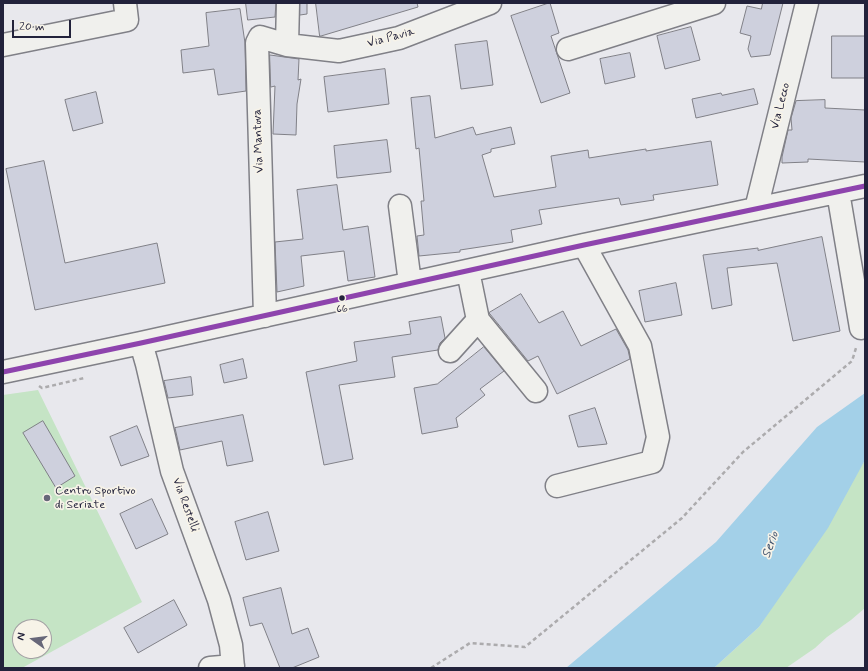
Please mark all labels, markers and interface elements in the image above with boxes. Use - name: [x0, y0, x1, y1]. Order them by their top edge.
- scale bar: [14, 12, 73, 38]
- text: 20 m: [19, 19, 45, 35]
- street label: Via Pavia: [366, 25, 416, 51]
- street label: Via Lecco: [768, 81, 794, 131]
- street label: Via Mantova: [251, 109, 267, 173]
- marker: 66: [337, 293, 347, 303]
- place label: 66: [336, 303, 348, 317]
- street label: Via Restelli: [169, 476, 201, 534]
- place label: Centro Sportivo di Seriate: [55, 484, 136, 512]
- marker: Centro Sportivo di Seriate: [42, 493, 52, 503]
- water label: Serio: [759, 530, 783, 560]
- north arrow: [12, 619, 52, 659]
- text: N: [14, 631, 29, 642]

